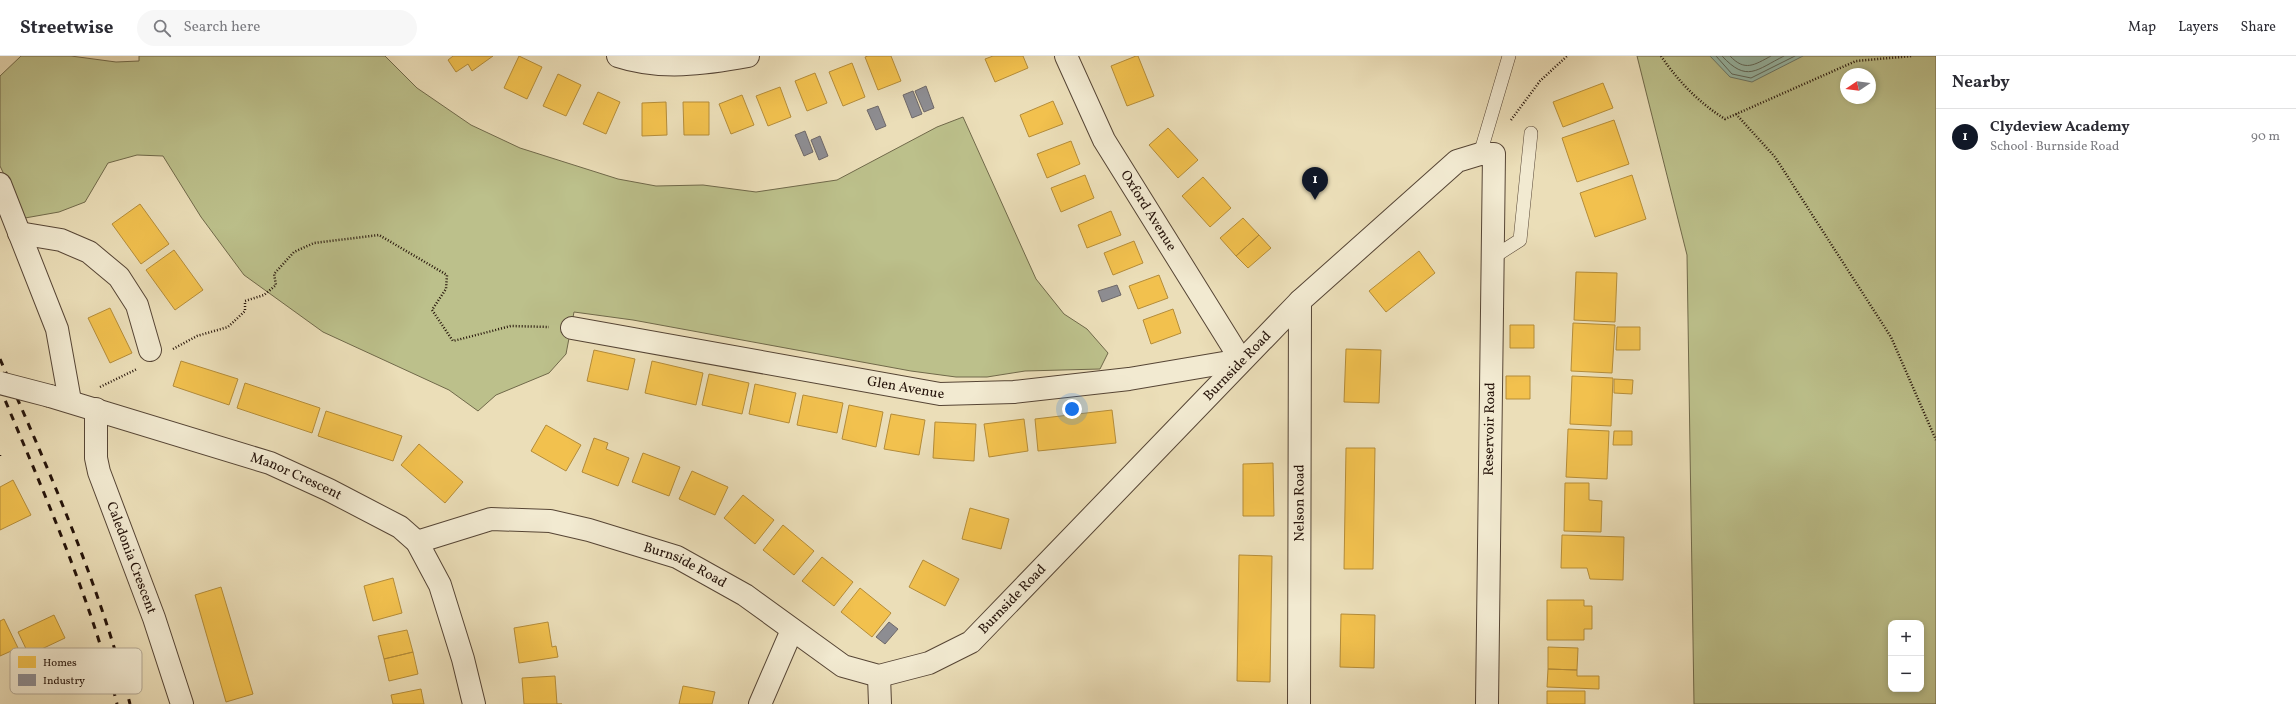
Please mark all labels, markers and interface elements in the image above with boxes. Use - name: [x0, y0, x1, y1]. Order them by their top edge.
- search box: [137, 10, 417, 46]
- text: Streetwise: [20, 15, 113, 41]
- icon: search: [151, 17, 173, 39]
- text: Search here: [183, 17, 260, 38]
- text: Map: [2128, 18, 2156, 37]
- text: Layers: [2178, 18, 2218, 37]
- text: Share: [2240, 18, 2276, 37]
- north arrow: [1840, 68, 1876, 104]
- text: Nearby: [1952, 71, 2010, 94]
- text: Clydeview Academy: [1990, 117, 2130, 138]
- text: 1: [1962, 128, 1968, 146]
- text: 90 m: [2251, 128, 2280, 146]
- text: School · Burnside Road: [1990, 138, 2119, 156]
- street label: Oxford Avenue: [1116, 167, 1181, 255]
- pin: 1: [1302, 167, 1328, 200]
- street label: Burnside Road: [1199, 327, 1275, 405]
- street label: Glen Avenue: [866, 372, 945, 404]
- street label: Reservoir Road: [1480, 382, 1500, 476]
- your location: [1062, 399, 1082, 419]
- street label: Manor Crescent: [248, 448, 345, 505]
- street label: Nelson Road: [1290, 464, 1309, 542]
- street label: Caledonia Crescent: [102, 499, 161, 617]
- street label: Burnside Road: [641, 538, 730, 592]
- street label: Burnside Road: [974, 560, 1050, 638]
- map controls: [1888, 620, 1924, 692]
- button: +: [1888, 620, 1924, 656]
- legend: [10, 648, 142, 694]
- text: Homes: [43, 656, 77, 671]
- button: −: [1888, 656, 1924, 692]
- text: Industry: [43, 674, 85, 689]

